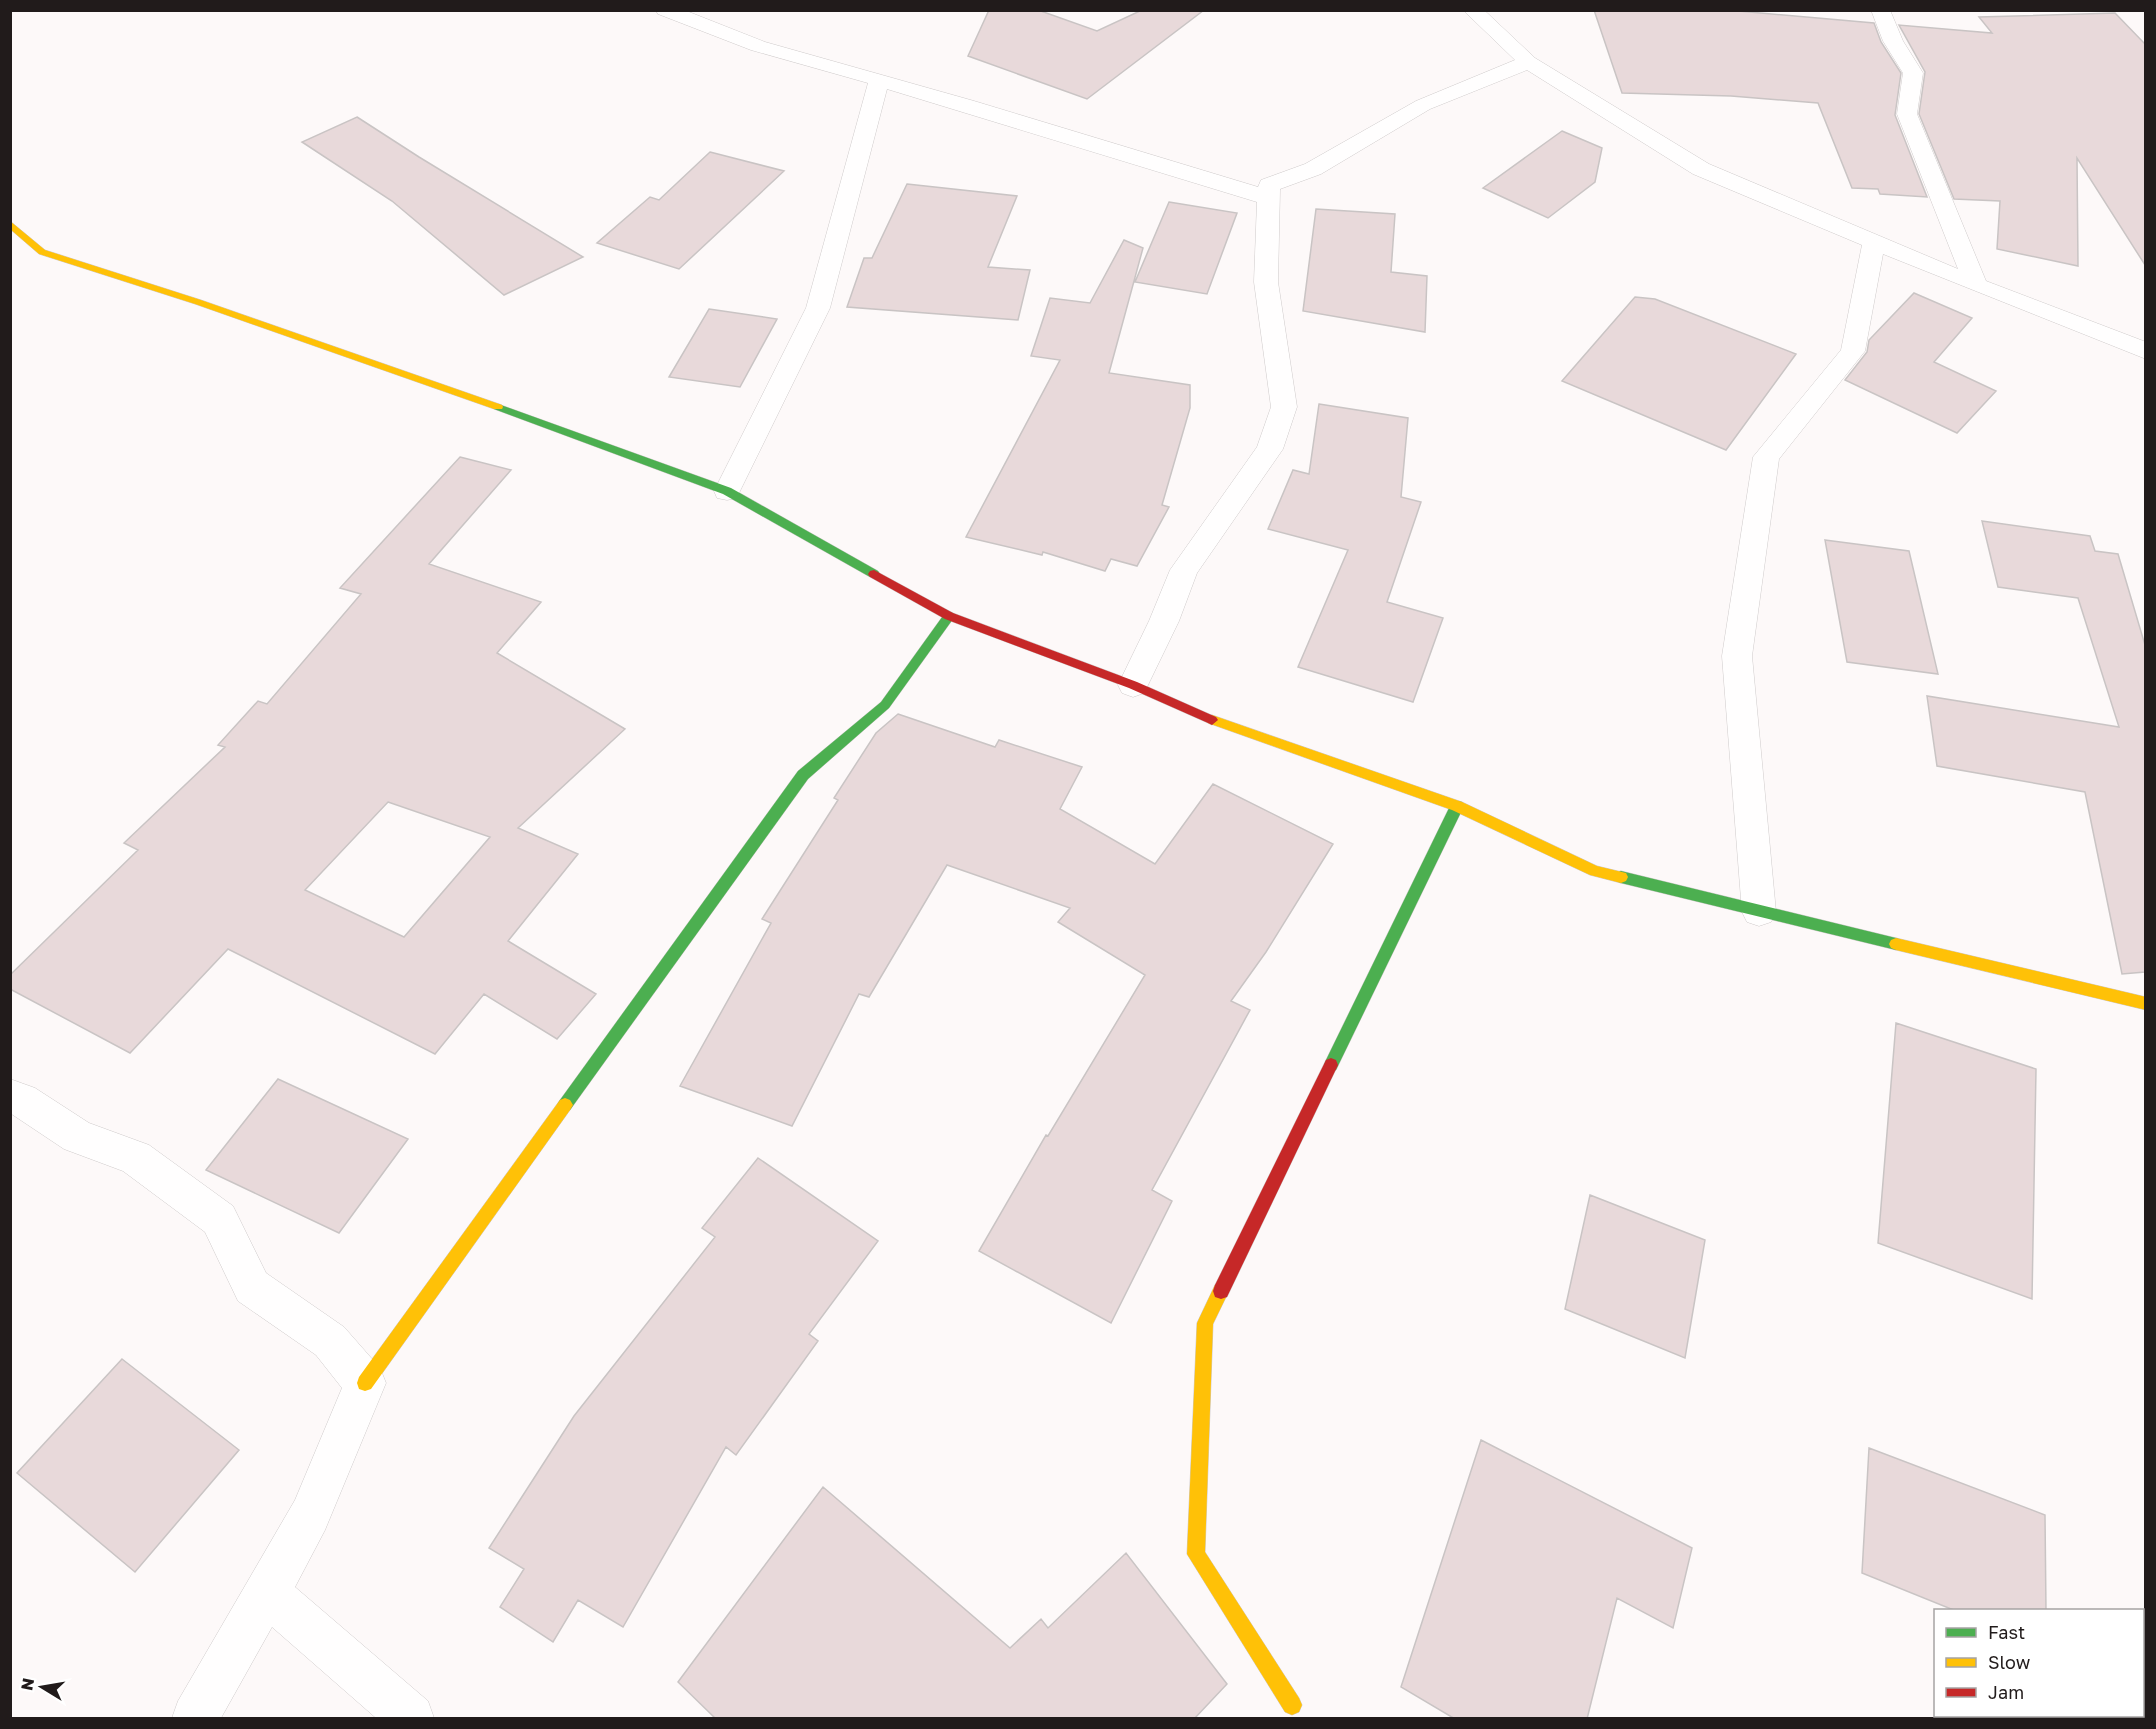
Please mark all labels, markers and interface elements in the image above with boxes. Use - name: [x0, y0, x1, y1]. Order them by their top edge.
- legend: [1934, 1609, 2144, 1717]
- text: Fast: [1988, 1621, 2025, 1643]
- text: Slow: [1988, 1651, 2031, 1673]
- north arrow: [12, 1657, 72, 1717]
- text: N: [16, 1676, 38, 1692]
- text: Jam: [1988, 1681, 2024, 1703]

